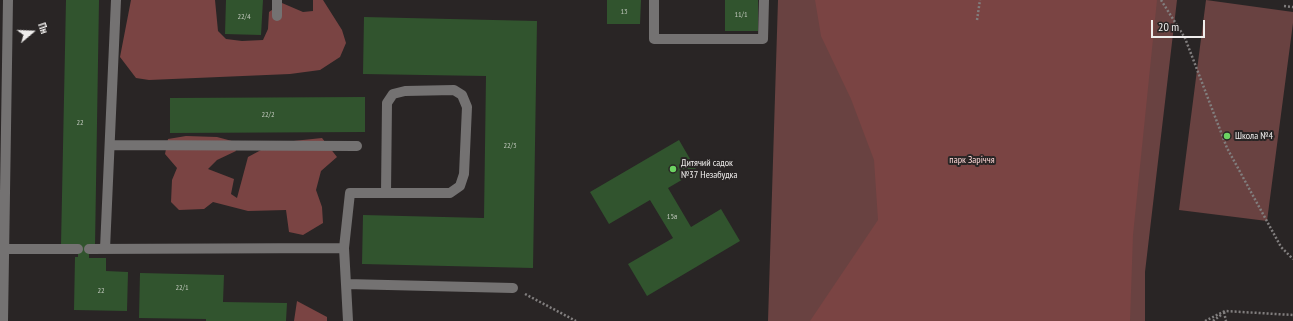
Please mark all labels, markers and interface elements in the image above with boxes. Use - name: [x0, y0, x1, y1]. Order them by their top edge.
- house number: 13: [620, 7, 628, 17]
- house number: 11/1: [734, 10, 748, 20]
- north arrow: [12, 12, 52, 52]
- house number: 22/4: [237, 12, 251, 22]
- scale bar: [1153, 12, 1207, 38]
- text: 20 m: [1158, 19, 1179, 34]
- text: Пн: [35, 21, 52, 35]
- house number: 22/2: [261, 110, 275, 120]
- house number: 22: [76, 118, 84, 128]
- place label: Школа №4: [1235, 130, 1273, 142]
- marker: Школа №4: [1222, 131, 1232, 141]
- house number: 22/3: [503, 141, 517, 151]
- park label: парк Заріччя: [949, 154, 995, 166]
- place label: Дитячий садок №37 Незабудка: [681, 157, 737, 180]
- marker: Дитячий садок №37 Незабудка: [668, 164, 678, 174]
- house number: 15а: [667, 212, 677, 222]
- house number: 22/1: [175, 283, 189, 293]
- house number: 22: [97, 286, 105, 296]

